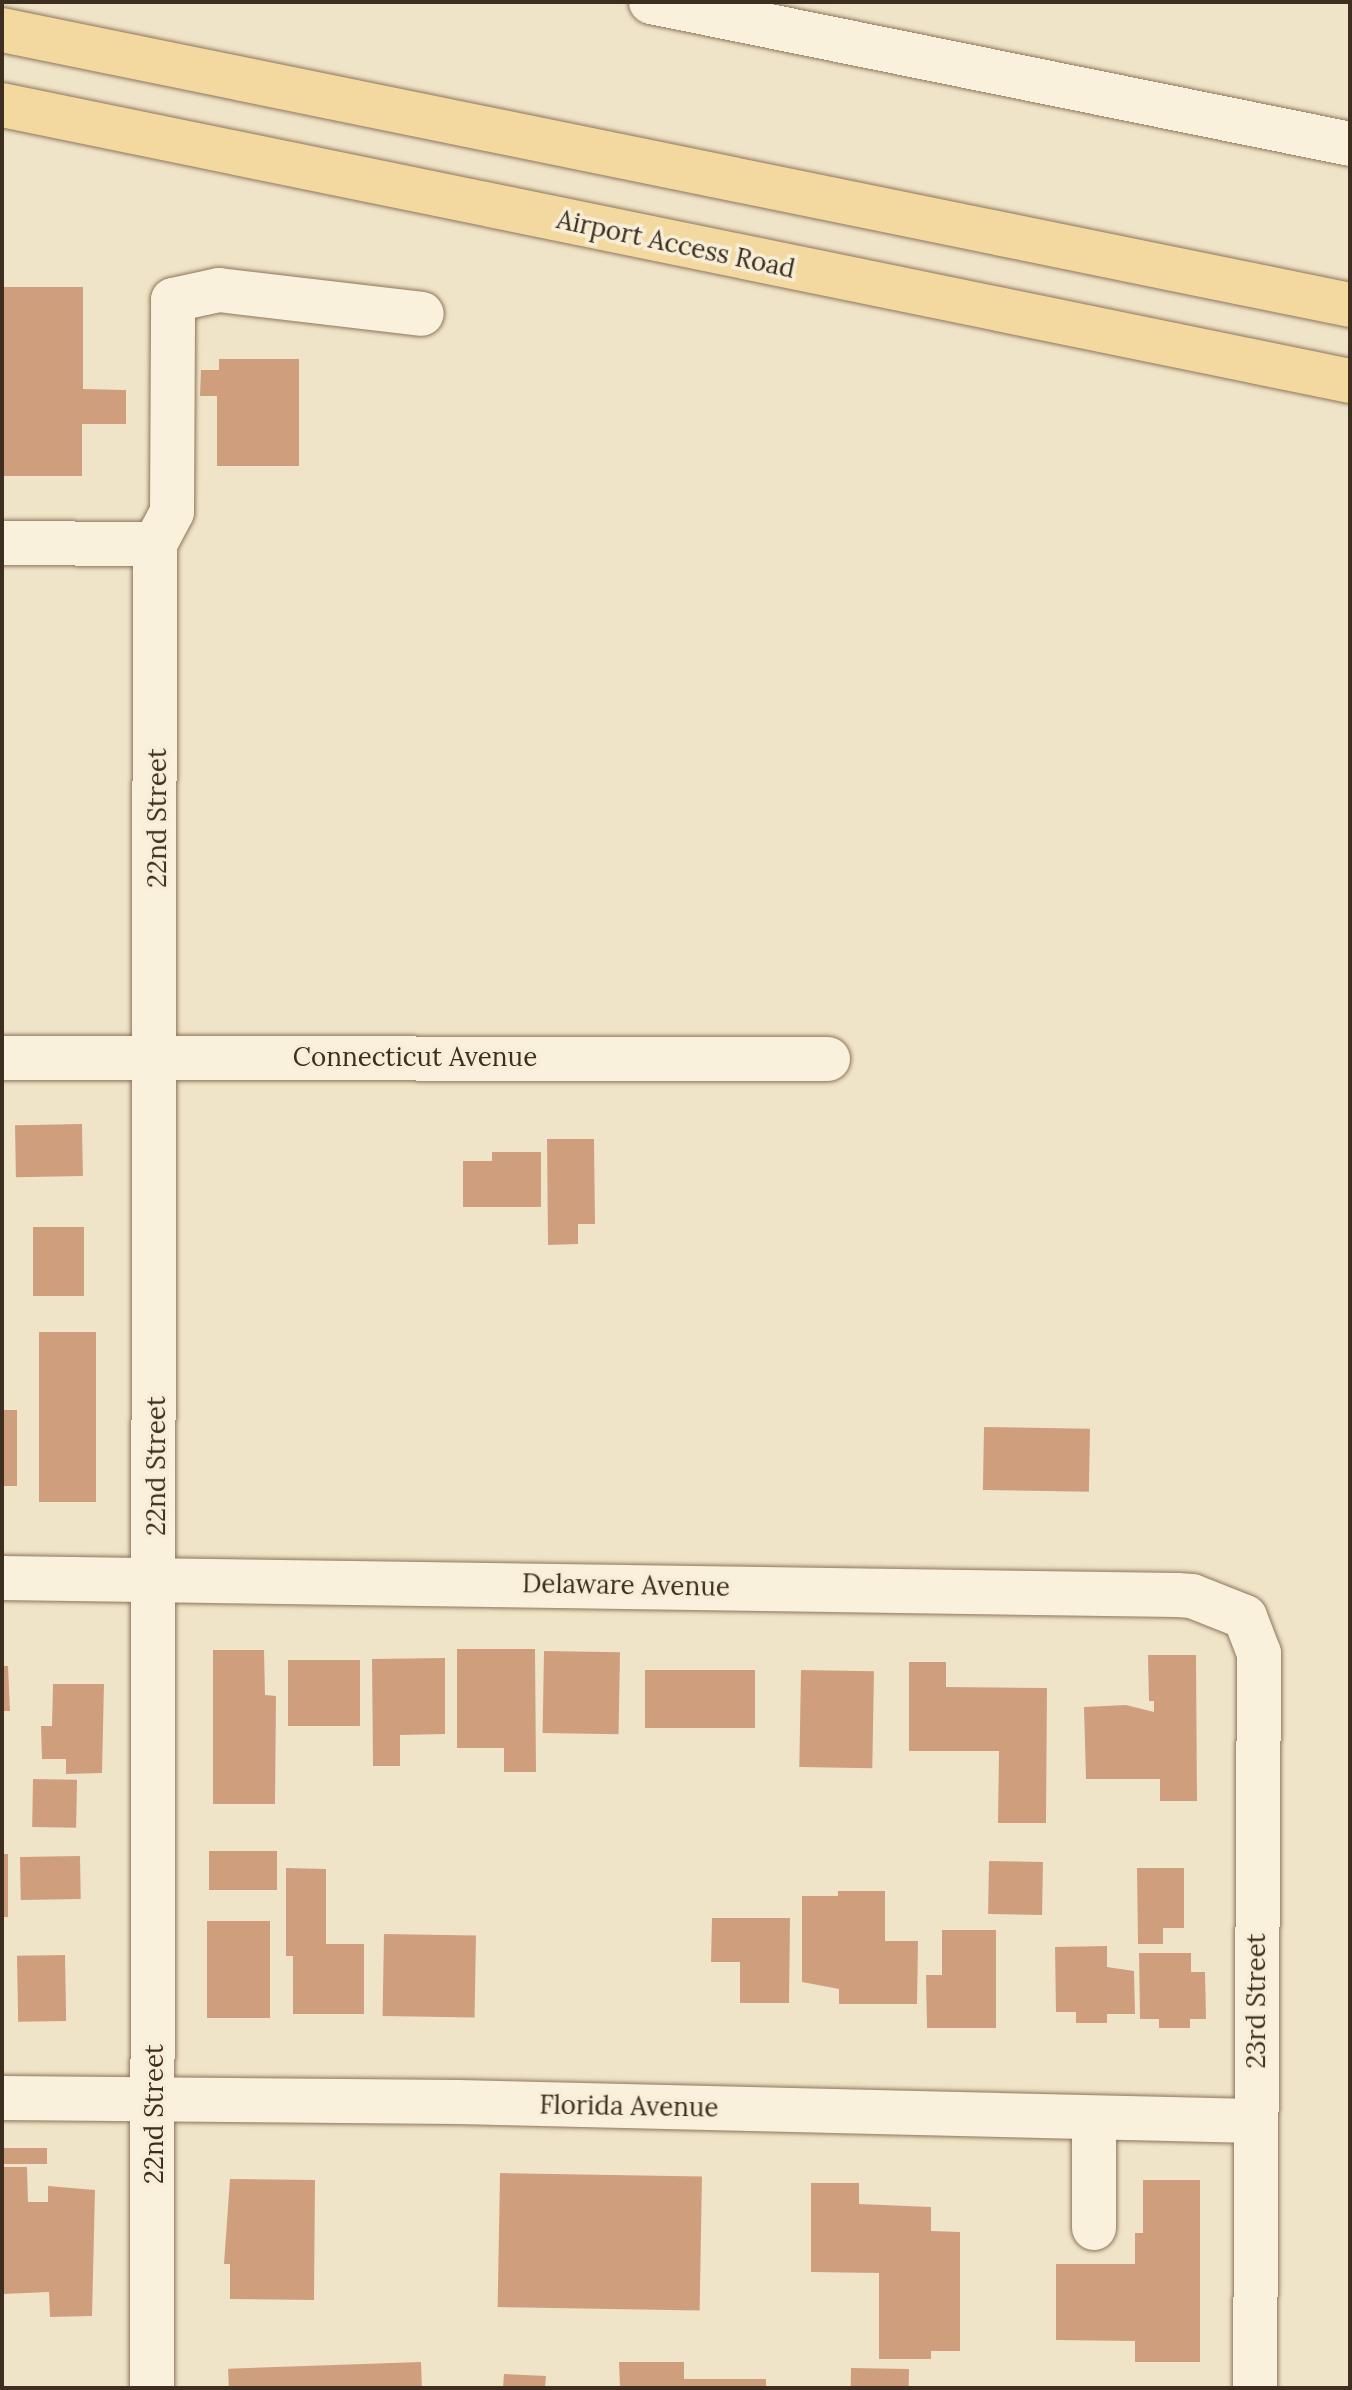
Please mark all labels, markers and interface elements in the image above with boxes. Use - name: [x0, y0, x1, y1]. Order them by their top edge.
- street label: Airport Access Road: [554, 203, 798, 285]
- street label: 22nd Street: [141, 748, 173, 888]
- street label: Connecticut Avenue: [293, 1041, 537, 1073]
- street label: 22nd Street: [140, 1396, 172, 1536]
- street label: Delaware Avenue: [522, 1568, 730, 1602]
- street label: 23rd Street: [1240, 1933, 1272, 2069]
- street label: 22nd Street: [138, 2044, 170, 2184]
- street label: Florida Avenue: [539, 2089, 719, 2123]

